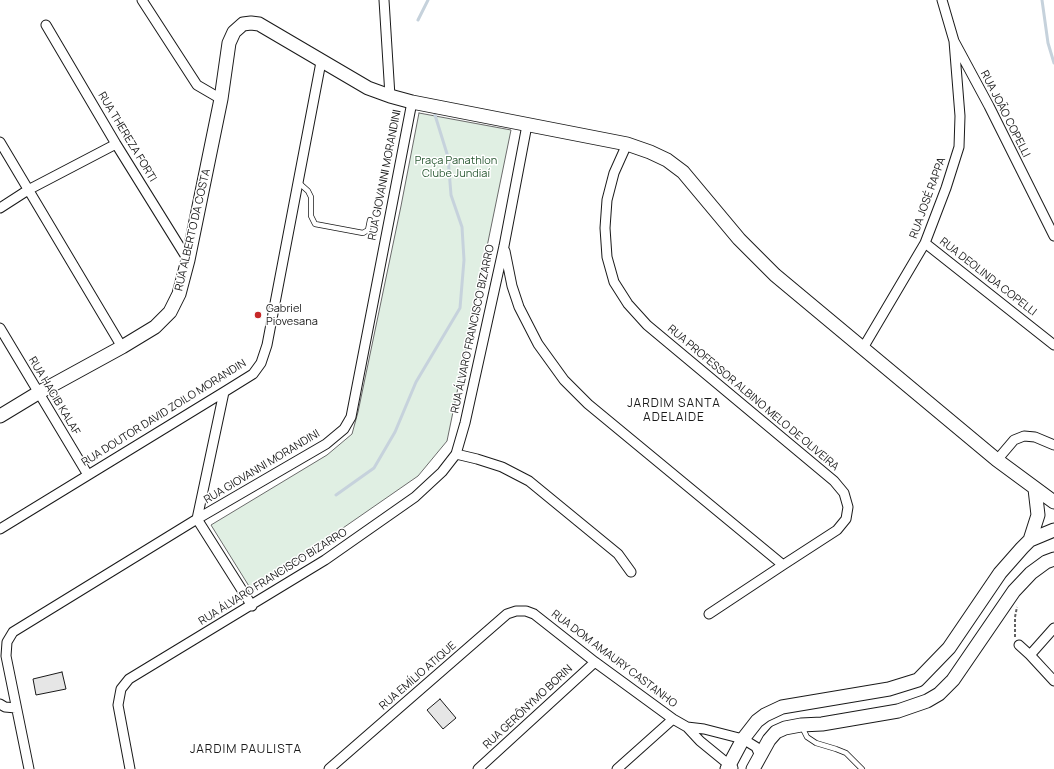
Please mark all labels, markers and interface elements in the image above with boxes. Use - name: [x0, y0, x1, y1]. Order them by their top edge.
- street label: RUA JOÃO COPELLI: [977, 68, 1033, 160]
- street label: RUA THEREZA FORTI: [95, 90, 159, 184]
- street label: RUA GIOVANNI MORANDINI: [366, 109, 404, 241]
- park label: Praça Panathlon Clube Jundiaí: [415, 154, 497, 180]
- street label: RUA JOSÉ RAPPA: [907, 156, 949, 240]
- street label: RUA ALBERTO DA COSTA: [173, 168, 213, 292]
- street label: RUA DEOLINDA COPELLI: [937, 235, 1039, 319]
- street label: RUA ÁLVARO FRANCISCO BIZARRO: [449, 243, 497, 415]
- place label: Gabriel Piovesana: [266, 302, 318, 328]
- marker: Gabriel Piovesana: [253, 310, 263, 320]
- street label: RUA PROFESSOR ALBINO MELO DE OLIVEIRA: [665, 322, 841, 474]
- street label: RUA HACIB KALAF: [25, 355, 83, 437]
- street label: RUA DOUTOR DAVID ZOILO MORANDIN: [79, 357, 249, 469]
- district label: JARDIM SANTA ADELAIDE: [627, 397, 721, 425]
- street label: RUA GIOVANNI MORANDINI: [202, 427, 322, 507]
- street label: RUA ÁLVARO FRANCISCO BIZARRO: [196, 526, 350, 628]
- street label: RUA DOM AMAURY CASTANHO: [549, 608, 679, 710]
- street label: RUA EMÍLIO ATIQUE: [377, 639, 459, 713]
- street label: RUA GERÔNYMO BORIN: [481, 662, 575, 752]
- district label: JARDIM PAULISTA: [190, 743, 302, 757]

